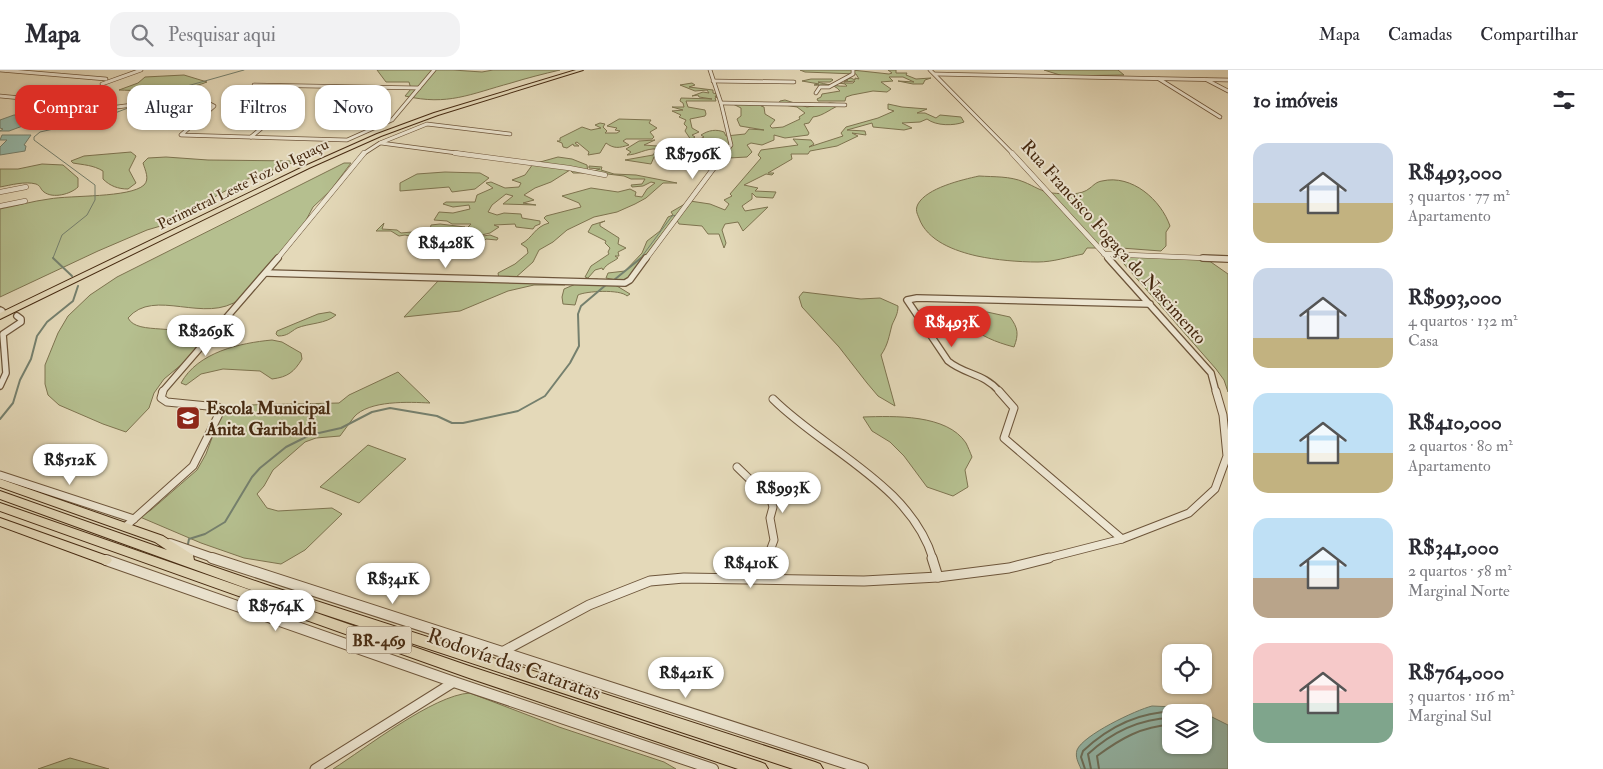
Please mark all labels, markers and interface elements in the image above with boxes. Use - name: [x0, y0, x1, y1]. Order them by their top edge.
- search box: [110, 12, 460, 57]
- text: Mapa: [25, 19, 80, 50]
- icon: search: [128, 21, 156, 49]
- text: Pesquisar aqui: [168, 23, 276, 47]
- text: Mapa: [1319, 23, 1360, 46]
- text: Camadas: [1388, 23, 1452, 46]
- text: Compartilhar: [1480, 23, 1578, 46]
- chip: Comprar: [15, 85, 117, 130]
- chip: Alugar: [127, 85, 211, 130]
- chip: Filtros: [221, 85, 305, 130]
- chip: Novo: [315, 85, 391, 130]
- icon: filters: [1550, 86, 1578, 114]
- text: 10 imóveis: [1253, 87, 1338, 114]
- street label: Perimetral Leste Foz do Iguaçu: [155, 135, 332, 234]
- street label: Rua Francisco Fogaça do Nascimento: [1016, 135, 1212, 350]
- pin: R$796K: [652, 138, 734, 180]
- text: R$796K: [665, 144, 721, 164]
- text: R$493,000: [1408, 159, 1502, 186]
- icon: home: [1293, 163, 1353, 223]
- text: 3 quartos · 77 m²: [1408, 186, 1510, 206]
- text: Apartamento: [1408, 206, 1491, 226]
- pin: R$428K: [405, 226, 487, 269]
- text: R$428K: [418, 233, 474, 253]
- text: R$993,000: [1408, 284, 1502, 311]
- icon: home: [1293, 288, 1353, 348]
- pin: R$493K: [911, 306, 993, 348]
- text: 4 quartos · 132 m²: [1408, 311, 1518, 331]
- text: R$493K: [925, 312, 979, 332]
- pin: R$269K: [165, 314, 247, 357]
- text: R$269K: [178, 321, 234, 341]
- text: Casa: [1408, 331, 1438, 351]
- place label: Escola Municipal Anita Garibaldi: [205, 397, 331, 441]
- school or university icon: Escola Municipal Anita Garibaldi: [175, 405, 201, 431]
- text: R$410,000: [1408, 409, 1502, 436]
- icon: home: [1293, 413, 1353, 473]
- text: 2 quartos · 80 m²: [1408, 436, 1513, 456]
- pin: R$512K: [29, 444, 111, 486]
- text: R$512K: [44, 450, 96, 470]
- text: Apartamento: [1408, 456, 1491, 476]
- pin: R$993K: [742, 472, 824, 514]
- text: R$993K: [756, 478, 810, 498]
- text: R$341,000: [1408, 534, 1499, 561]
- icon: home: [1293, 538, 1353, 598]
- pin: R$410K: [710, 546, 792, 589]
- text: R$410K: [724, 553, 778, 573]
- text: 2 quartos · 58 m²: [1408, 561, 1512, 581]
- pin: R$341K: [352, 562, 434, 605]
- text: R$341K: [367, 569, 419, 589]
- text: Marginal Norte: [1408, 581, 1510, 601]
- pin: R$764K: [235, 590, 317, 632]
- text: R$764K: [248, 596, 304, 616]
- street label: Rodovía das Cataratas: [423, 622, 604, 707]
- road number: BR-469: [346, 626, 412, 654]
- map controls: [1162, 644, 1212, 754]
- button: locate: [1162, 644, 1212, 694]
- pin: R$421K: [645, 656, 727, 699]
- text: R$764,000: [1408, 659, 1504, 686]
- text: R$421K: [659, 663, 713, 683]
- icon: home: [1293, 663, 1353, 723]
- text: 3 quartos · 116 m²: [1408, 686, 1515, 706]
- button: layers: [1162, 704, 1212, 754]
- text: Marginal Sul: [1408, 706, 1492, 726]

